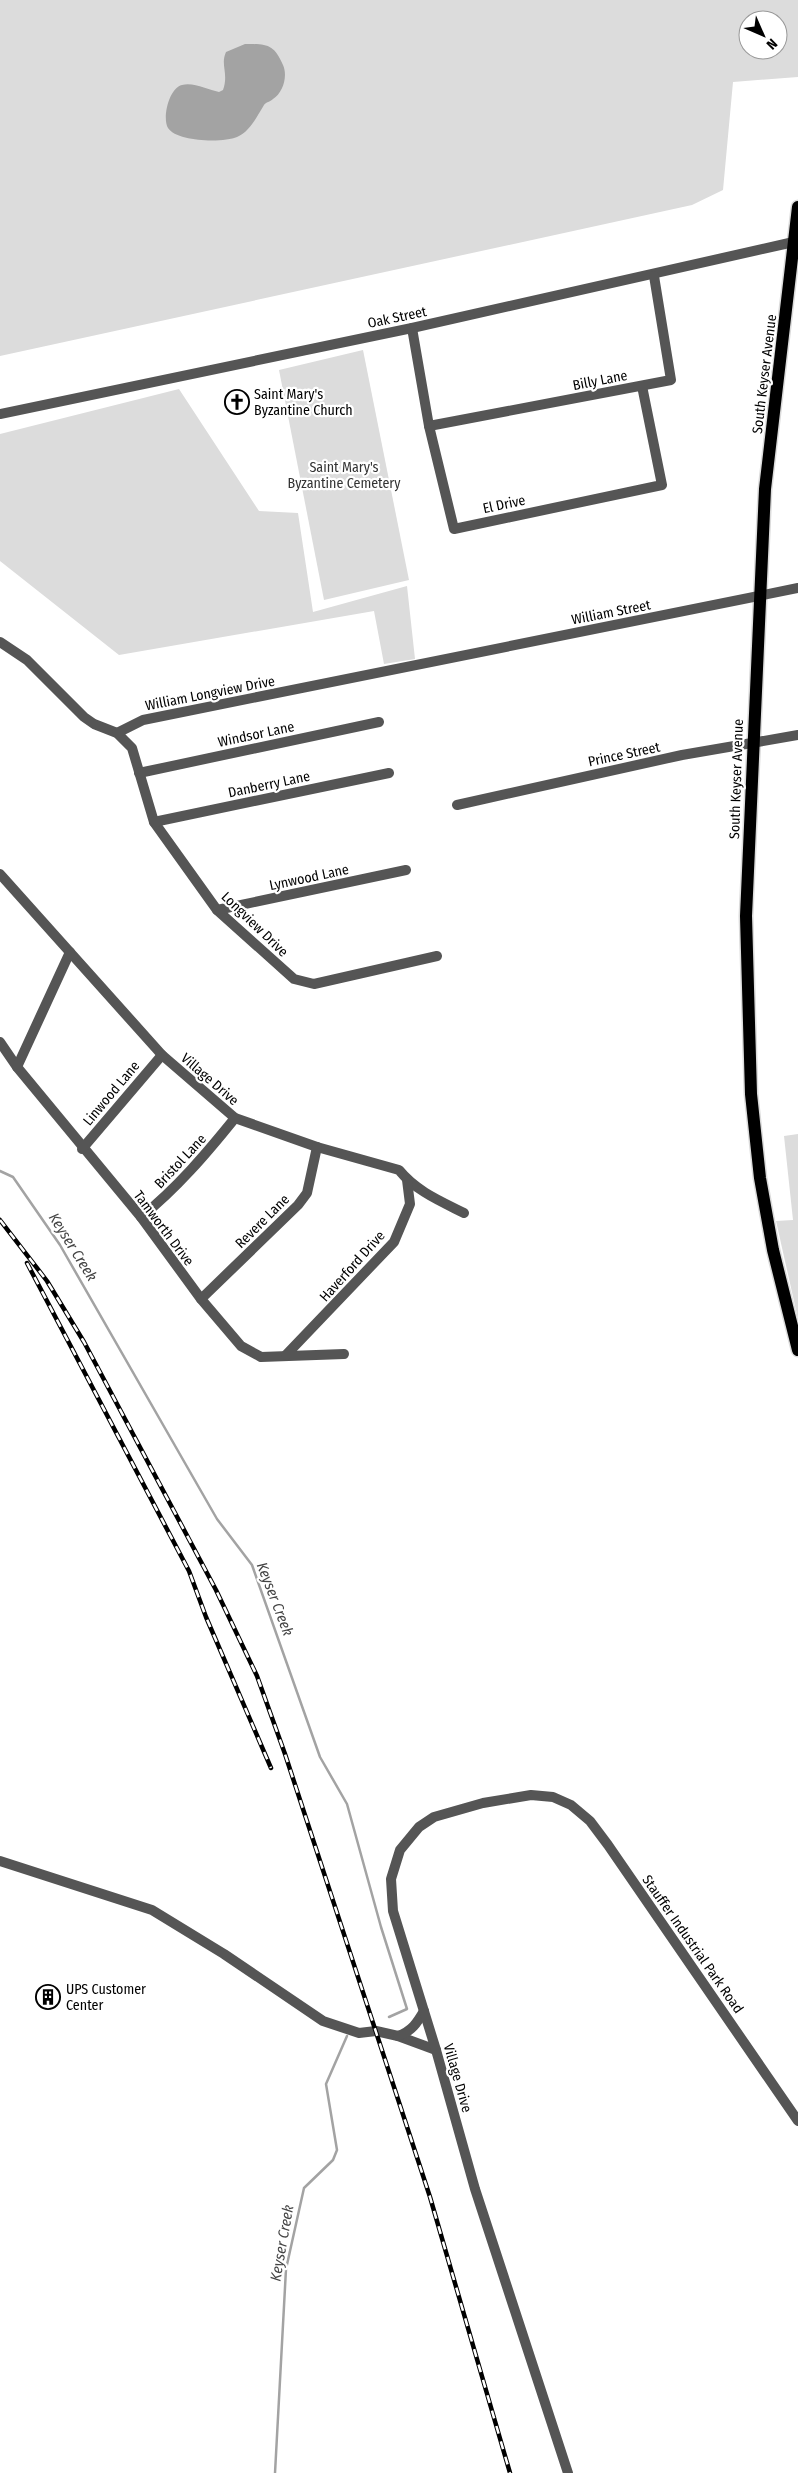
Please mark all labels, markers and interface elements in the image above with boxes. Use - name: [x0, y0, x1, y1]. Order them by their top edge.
- north arrow: [738, 10, 788, 60]
- text: N: [763, 35, 781, 53]
- street label: Oak Street: [366, 303, 429, 332]
- street label: South Keyser Avenue: [749, 313, 780, 435]
- street label: Billy Lane: [571, 367, 629, 394]
- place label: Saint Mary's Byzantine Church: [254, 386, 353, 419]
- church icon: Saint Mary's Byzantine Church: [224, 389, 250, 415]
- park label: Saint Mary's Byzantine Cemetery: [287, 459, 401, 492]
- street label: El Drive: [481, 492, 527, 517]
- street label: William Street: [570, 596, 653, 628]
- street label: William Longview Drive: [144, 673, 277, 714]
- street label: Windsor Lane: [216, 718, 296, 751]
- street label: South Keyser Avenue: [726, 719, 747, 839]
- street label: Prince Street: [587, 738, 662, 770]
- street label: Danberry Lane: [227, 768, 312, 801]
- street label: Lynwood Lane: [268, 861, 350, 894]
- street label: Longview Drive: [218, 888, 292, 960]
- street label: Village Drive: [177, 1050, 242, 1109]
- street label: Linwood Lane: [79, 1058, 143, 1129]
- street label: Bristol Lane: [151, 1131, 210, 1192]
- street label: Tamworth Drive: [130, 1187, 197, 1269]
- street label: Revere Lane: [232, 1191, 293, 1252]
- water label: Keyser Creek: [45, 1210, 101, 1285]
- street label: Haverford Drive: [316, 1227, 389, 1305]
- water label: Keyser Creek: [253, 1560, 297, 1639]
- street label: Stauffer Industrial Park Road: [638, 1872, 747, 2017]
- place label: UPS Customer Center: [66, 1981, 146, 2014]
- building icon: UPS Customer Center: [35, 1984, 61, 2010]
- street label: Village Drive: [440, 2042, 475, 2115]
- water label: Keyser Creek: [266, 2203, 298, 2283]

